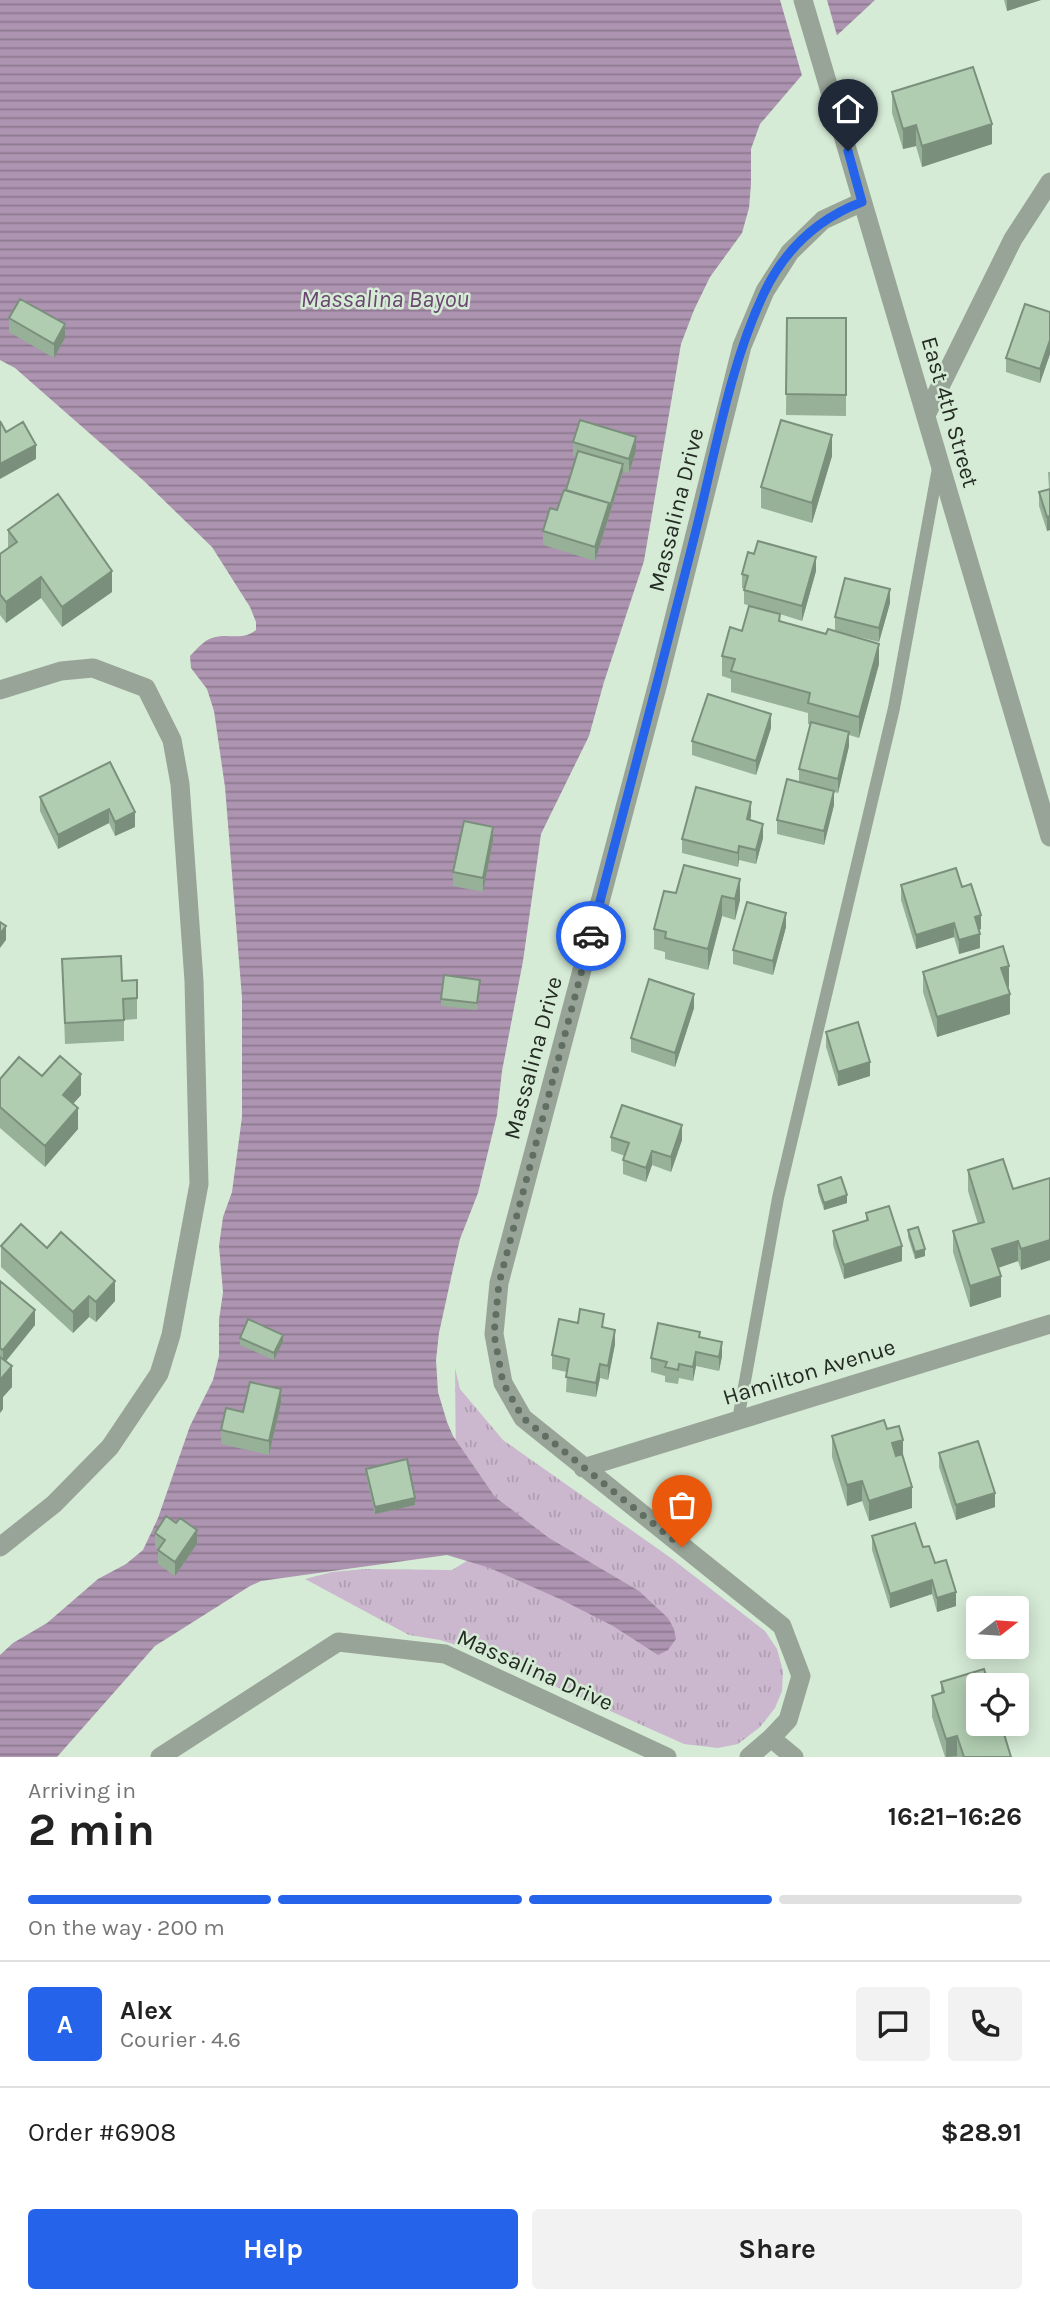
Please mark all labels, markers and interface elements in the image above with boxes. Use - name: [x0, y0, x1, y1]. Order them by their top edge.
- pin: [818, 79, 878, 151]
- icon: home: [829, 90, 867, 128]
- water label: Massalina Bayou: [301, 285, 469, 313]
- street label: East 4th Street: [916, 333, 985, 491]
- street label: Massalina Drive: [643, 425, 709, 595]
- courier: [556, 901, 626, 971]
- icon: car: [572, 917, 610, 955]
- street label: Massalina Drive: [498, 973, 568, 1143]
- street label: Hamilton Avenue: [719, 1333, 899, 1411]
- pin: [652, 1475, 712, 1547]
- icon: bag: [663, 1486, 701, 1524]
- north arrow: [966, 1596, 1029, 1659]
- map controls: [966, 1596, 1029, 1736]
- street label: Massalina Drive: [453, 1624, 617, 1716]
- button: locate: [966, 1673, 1029, 1736]
- text: Arriving in: [28, 1777, 136, 1804]
- text: 16:21–16:26: [888, 1801, 1022, 1832]
- text: 2 min: [28, 1803, 155, 1857]
- text: On the way · 200 m: [28, 1914, 225, 1941]
- button: chat: [856, 1987, 930, 2061]
- button: phone: [948, 1987, 1022, 2061]
- text: Alex: [120, 1995, 172, 2026]
- text: A: [57, 2009, 73, 2040]
- text: Courier · 4.6: [120, 2026, 241, 2053]
- text: Order #6908: [28, 2117, 176, 2148]
- text: $28.91: [941, 2117, 1022, 2148]
- button: Help: [28, 2209, 518, 2289]
- button: Share: [532, 2209, 1022, 2289]

